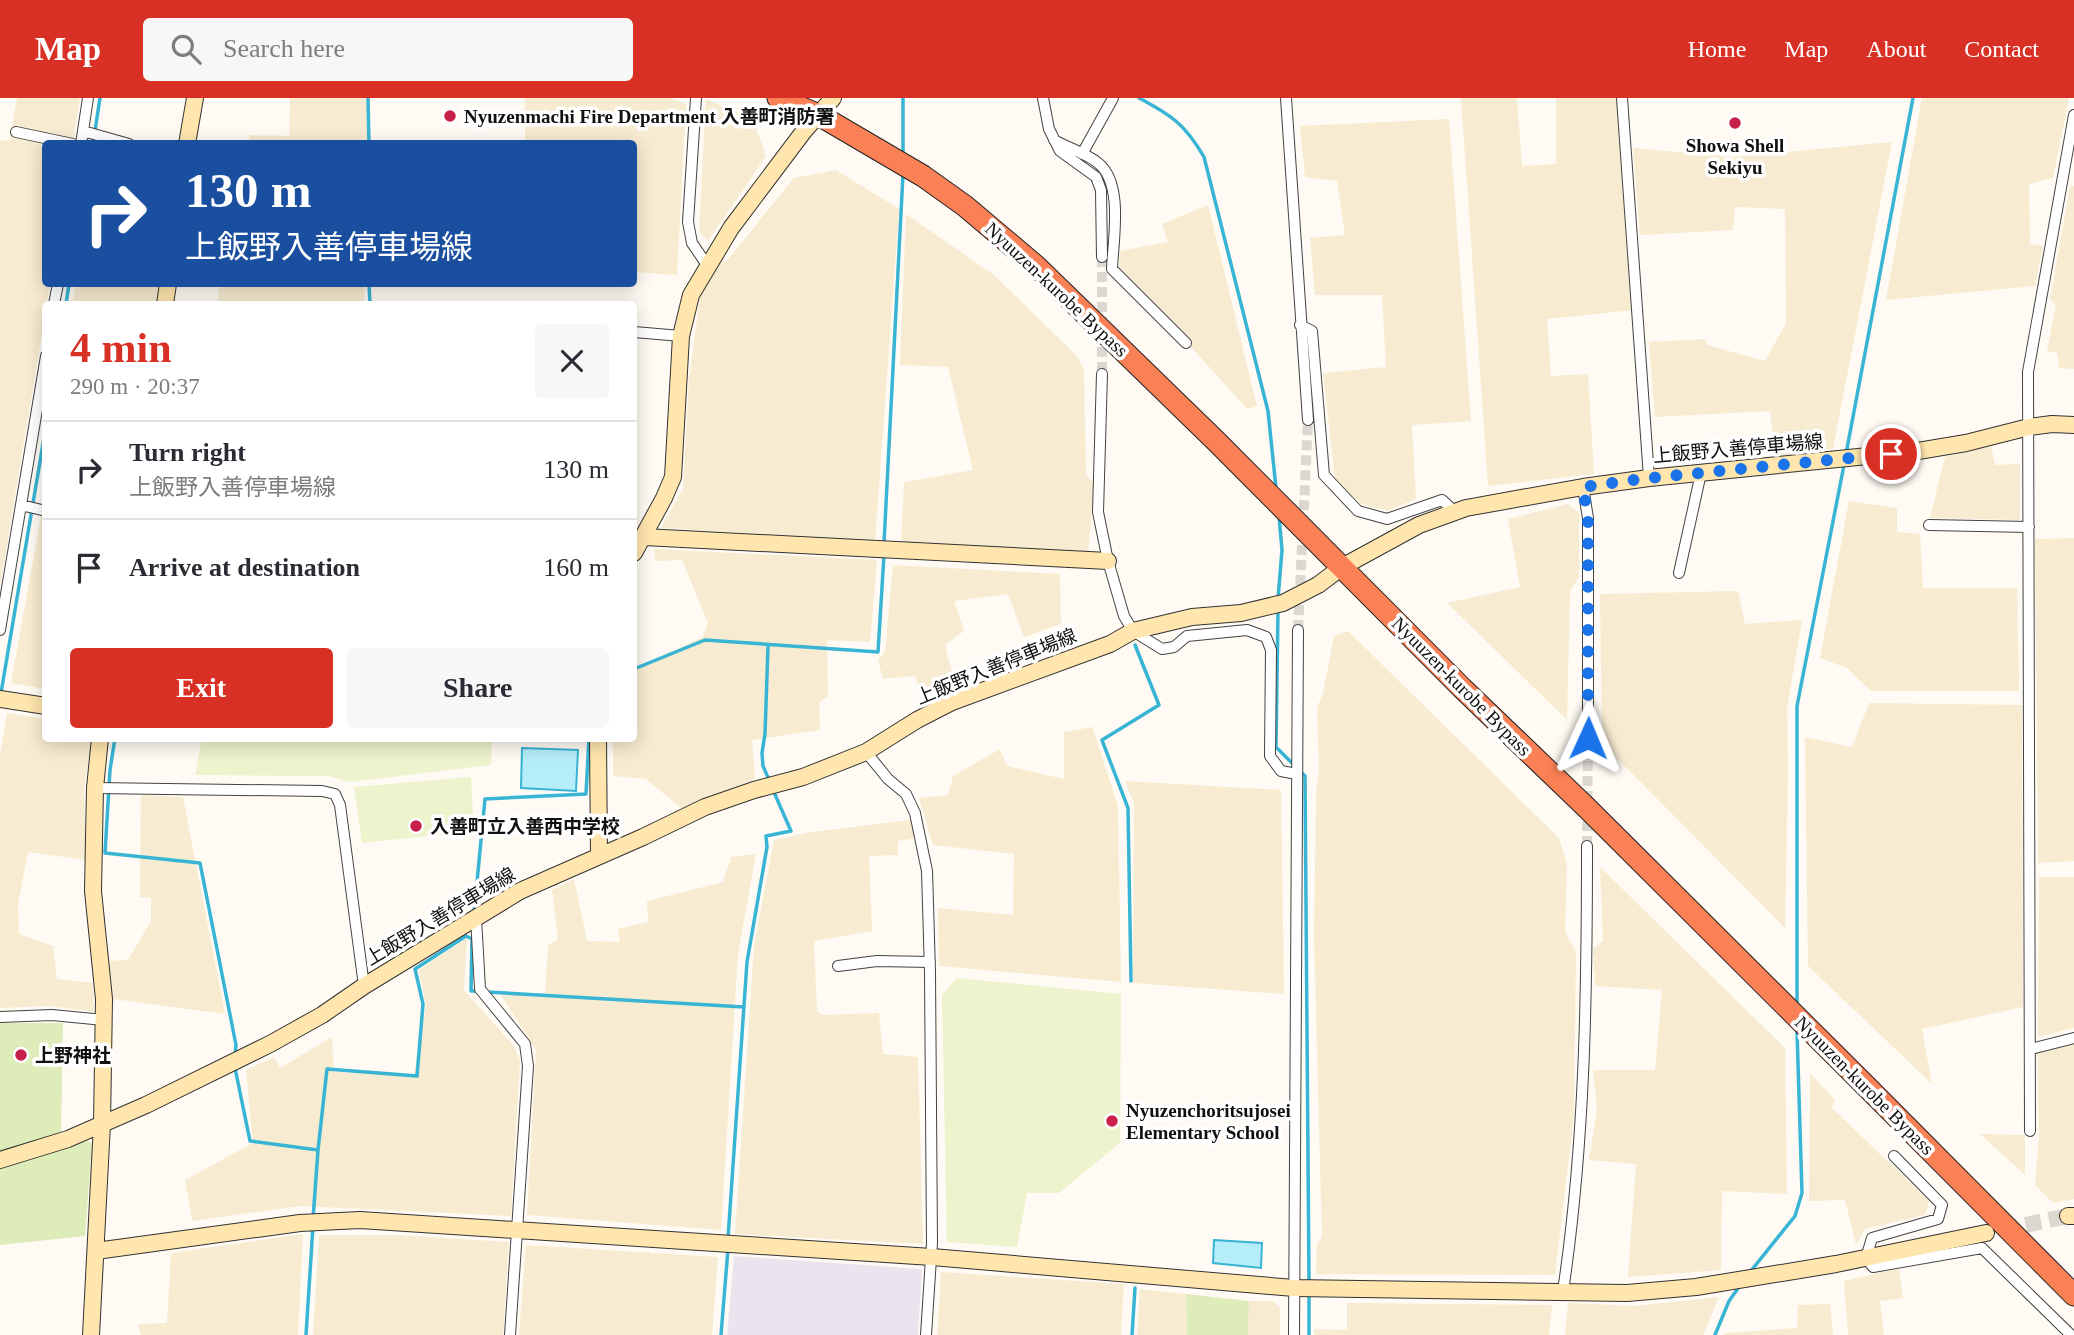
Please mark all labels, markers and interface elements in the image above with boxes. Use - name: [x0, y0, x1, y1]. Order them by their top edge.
- search box: [143, 18, 633, 81]
- icon: search: [167, 30, 205, 68]
- text: Map: [35, 31, 101, 67]
- text: Search here: [223, 34, 345, 63]
- text: Home: [1688, 36, 1746, 62]
- text: Map: [1784, 36, 1828, 62]
- text: About: [1866, 36, 1926, 62]
- text: Contact: [1964, 36, 2039, 62]
- place label: Nyuzenmachi Fire Department 入善町消防署: [464, 106, 835, 127]
- marker: Nyuzenmachi Fire Department 入善町消防署: [442, 108, 458, 124]
- marker: Showa Shell Sekiyu: [1727, 115, 1743, 131]
- place label: Showa Shell Sekiyu: [1686, 135, 1784, 178]
- text: 130 m: [185, 163, 312, 218]
- icon: right: [70, 168, 161, 259]
- street label: Nyuuzen-kurobe Bypass: [981, 218, 1132, 361]
- text: 上飯野入善停車場線: [185, 229, 473, 265]
- button: close: [535, 324, 609, 398]
- text: 4 min: [70, 325, 172, 371]
- text: 290 m · 20:37: [70, 374, 200, 399]
- pin: [1861, 424, 1921, 484]
- street label: 上飯野入善停車場線: [1652, 431, 1824, 466]
- icon: arrive: [1872, 435, 1910, 473]
- text: Turn right: [129, 438, 246, 467]
- icon: right: [70, 451, 108, 489]
- text: 130 m: [543, 455, 609, 484]
- text: 上飯野入善停車場線: [129, 475, 336, 500]
- icon: arrive: [70, 549, 108, 587]
- text: Arrive at destination: [129, 553, 360, 582]
- text: 160 m: [543, 553, 609, 582]
- street label: Nyuuzen-kurobe Bypass: [1388, 613, 1535, 760]
- street label: 上飯野入善停車場線: [913, 625, 1079, 708]
- button: Exit: [70, 648, 333, 728]
- button: Share: [347, 648, 609, 728]
- position arrow: [1551, 701, 1625, 775]
- place label: 入善町立入善西中学校: [430, 816, 620, 837]
- marker: 入善町立入善西中学校: [408, 818, 424, 834]
- street label: 上飯野入善停車場線: [362, 863, 519, 969]
- street label: Nyuuzen-kurobe Bypass: [1791, 1012, 1938, 1159]
- place label: 上野神社: [35, 1045, 111, 1066]
- marker: 上野神社: [13, 1047, 29, 1063]
- place label: Nyuzenchoritsujosei Elementary School: [1126, 1100, 1291, 1143]
- marker: Nyuzenchoritsujosei Elementary School: [1104, 1113, 1120, 1129]

